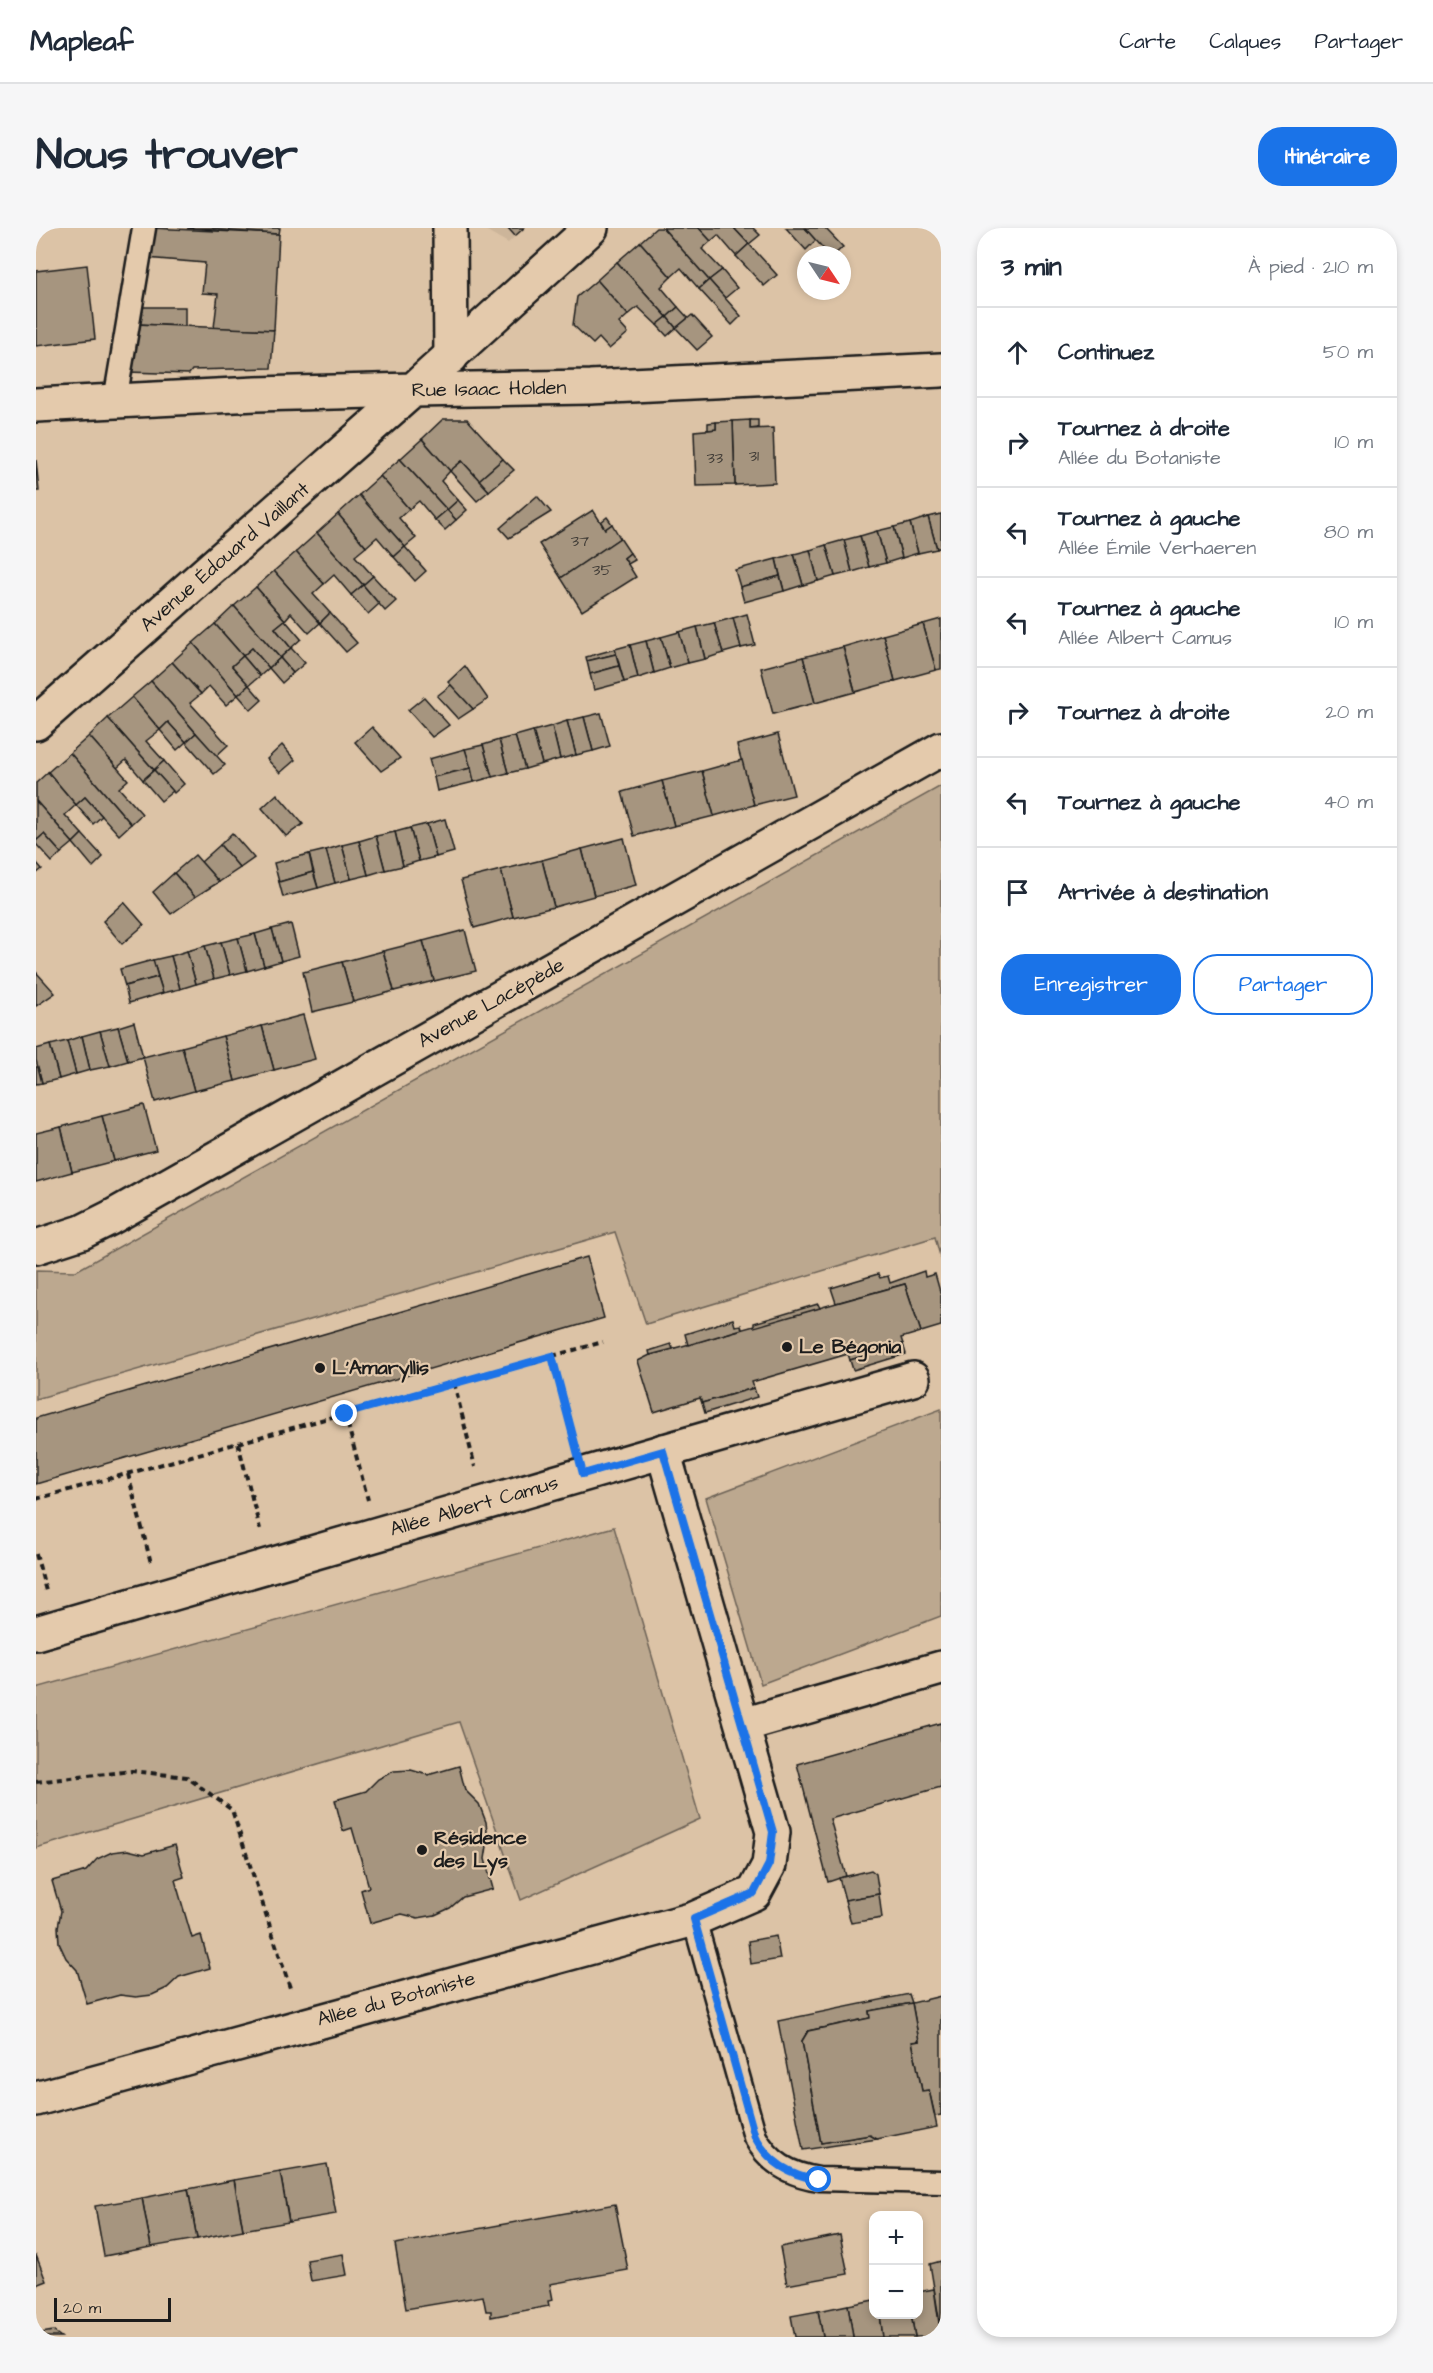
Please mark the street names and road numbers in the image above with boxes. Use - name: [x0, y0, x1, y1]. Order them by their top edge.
- street label: Rue Isaac Holden: [411, 374, 567, 404]
- street label: Avenue Édouard Vaillant: [134, 475, 316, 639]
- street label: Avenue Lacépède: [413, 951, 569, 1055]
- street label: Allée Albert Camus: [387, 1469, 561, 1543]
- street label: Allée du Botaniste: [314, 1964, 478, 2034]

